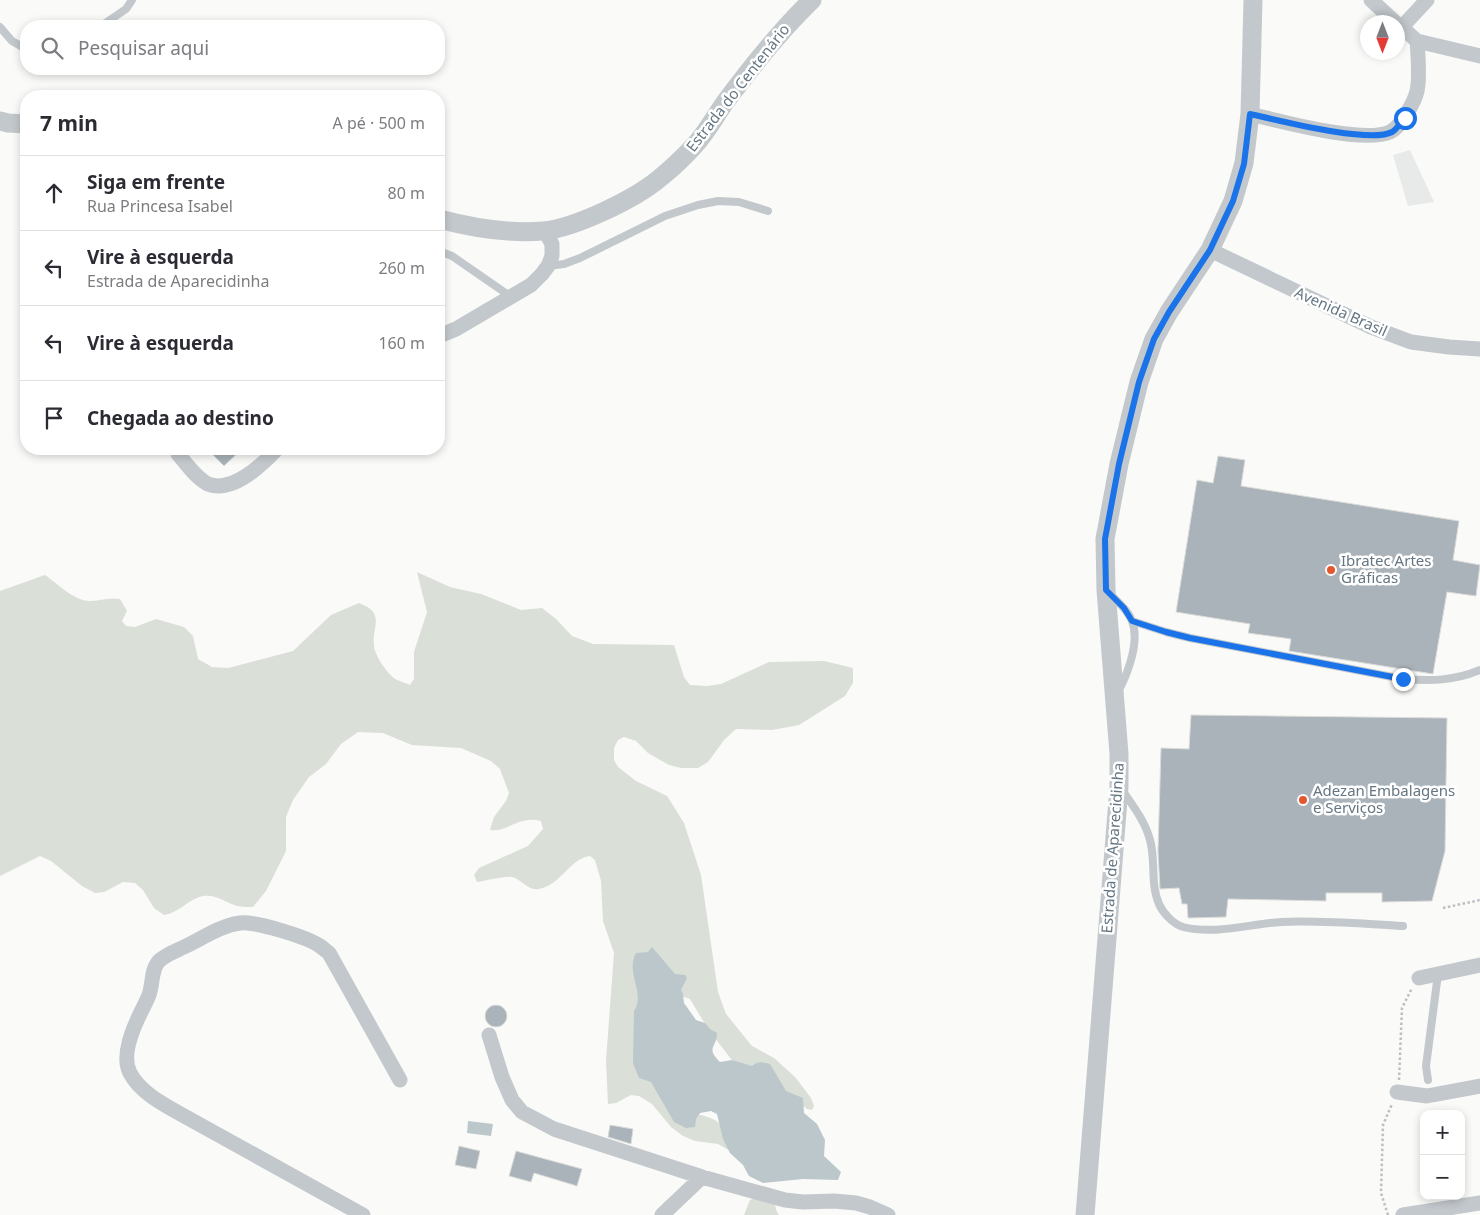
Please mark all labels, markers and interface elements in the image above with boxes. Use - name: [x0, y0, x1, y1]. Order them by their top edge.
- north arrow: [1360, 15, 1405, 60]
- street label: Estrada do Centenário: [681, 19, 793, 155]
- search box: [20, 20, 445, 75]
- icon: search: [38, 34, 66, 62]
- text: Pesquisar aqui: [78, 35, 209, 61]
- route start: [1394, 107, 1417, 130]
- text: 7 min: [40, 109, 98, 137]
- text: A pé · 500 m: [333, 112, 425, 134]
- text: Siga em frente: [87, 169, 225, 195]
- icon: ahead: [40, 179, 68, 207]
- text: 80 m: [388, 182, 425, 204]
- text: Rua Princesa Isabel: [87, 195, 233, 217]
- text: Vire à esquerda: [87, 244, 234, 270]
- icon: left: [40, 254, 68, 282]
- text: 260 m: [378, 257, 425, 279]
- text: Estrada de Aparecidinha: [87, 270, 269, 292]
- street label: Avenida Brasil: [1292, 282, 1391, 340]
- icon: left: [40, 329, 68, 357]
- text: Vire à esquerda: [87, 330, 234, 356]
- text: 160 m: [378, 332, 425, 354]
- icon: arrive: [40, 404, 68, 432]
- text: Chegada ao destino: [87, 405, 274, 431]
- place label: Ibratec Artes Gráficas: [1341, 550, 1431, 587]
- marker: Ibratec Artes Gráficas: [1325, 564, 1337, 576]
- route end: [1392, 668, 1415, 691]
- street label: Estrada de Aparecidinha: [1096, 762, 1128, 934]
- place label: Adezan Embalagens e Serviços: [1313, 780, 1455, 817]
- marker: Adezan Embalagens e Serviços: [1297, 794, 1309, 806]
- map controls: [1420, 1110, 1465, 1200]
- button: +: [1420, 1110, 1465, 1155]
- button: −: [1420, 1155, 1465, 1200]

